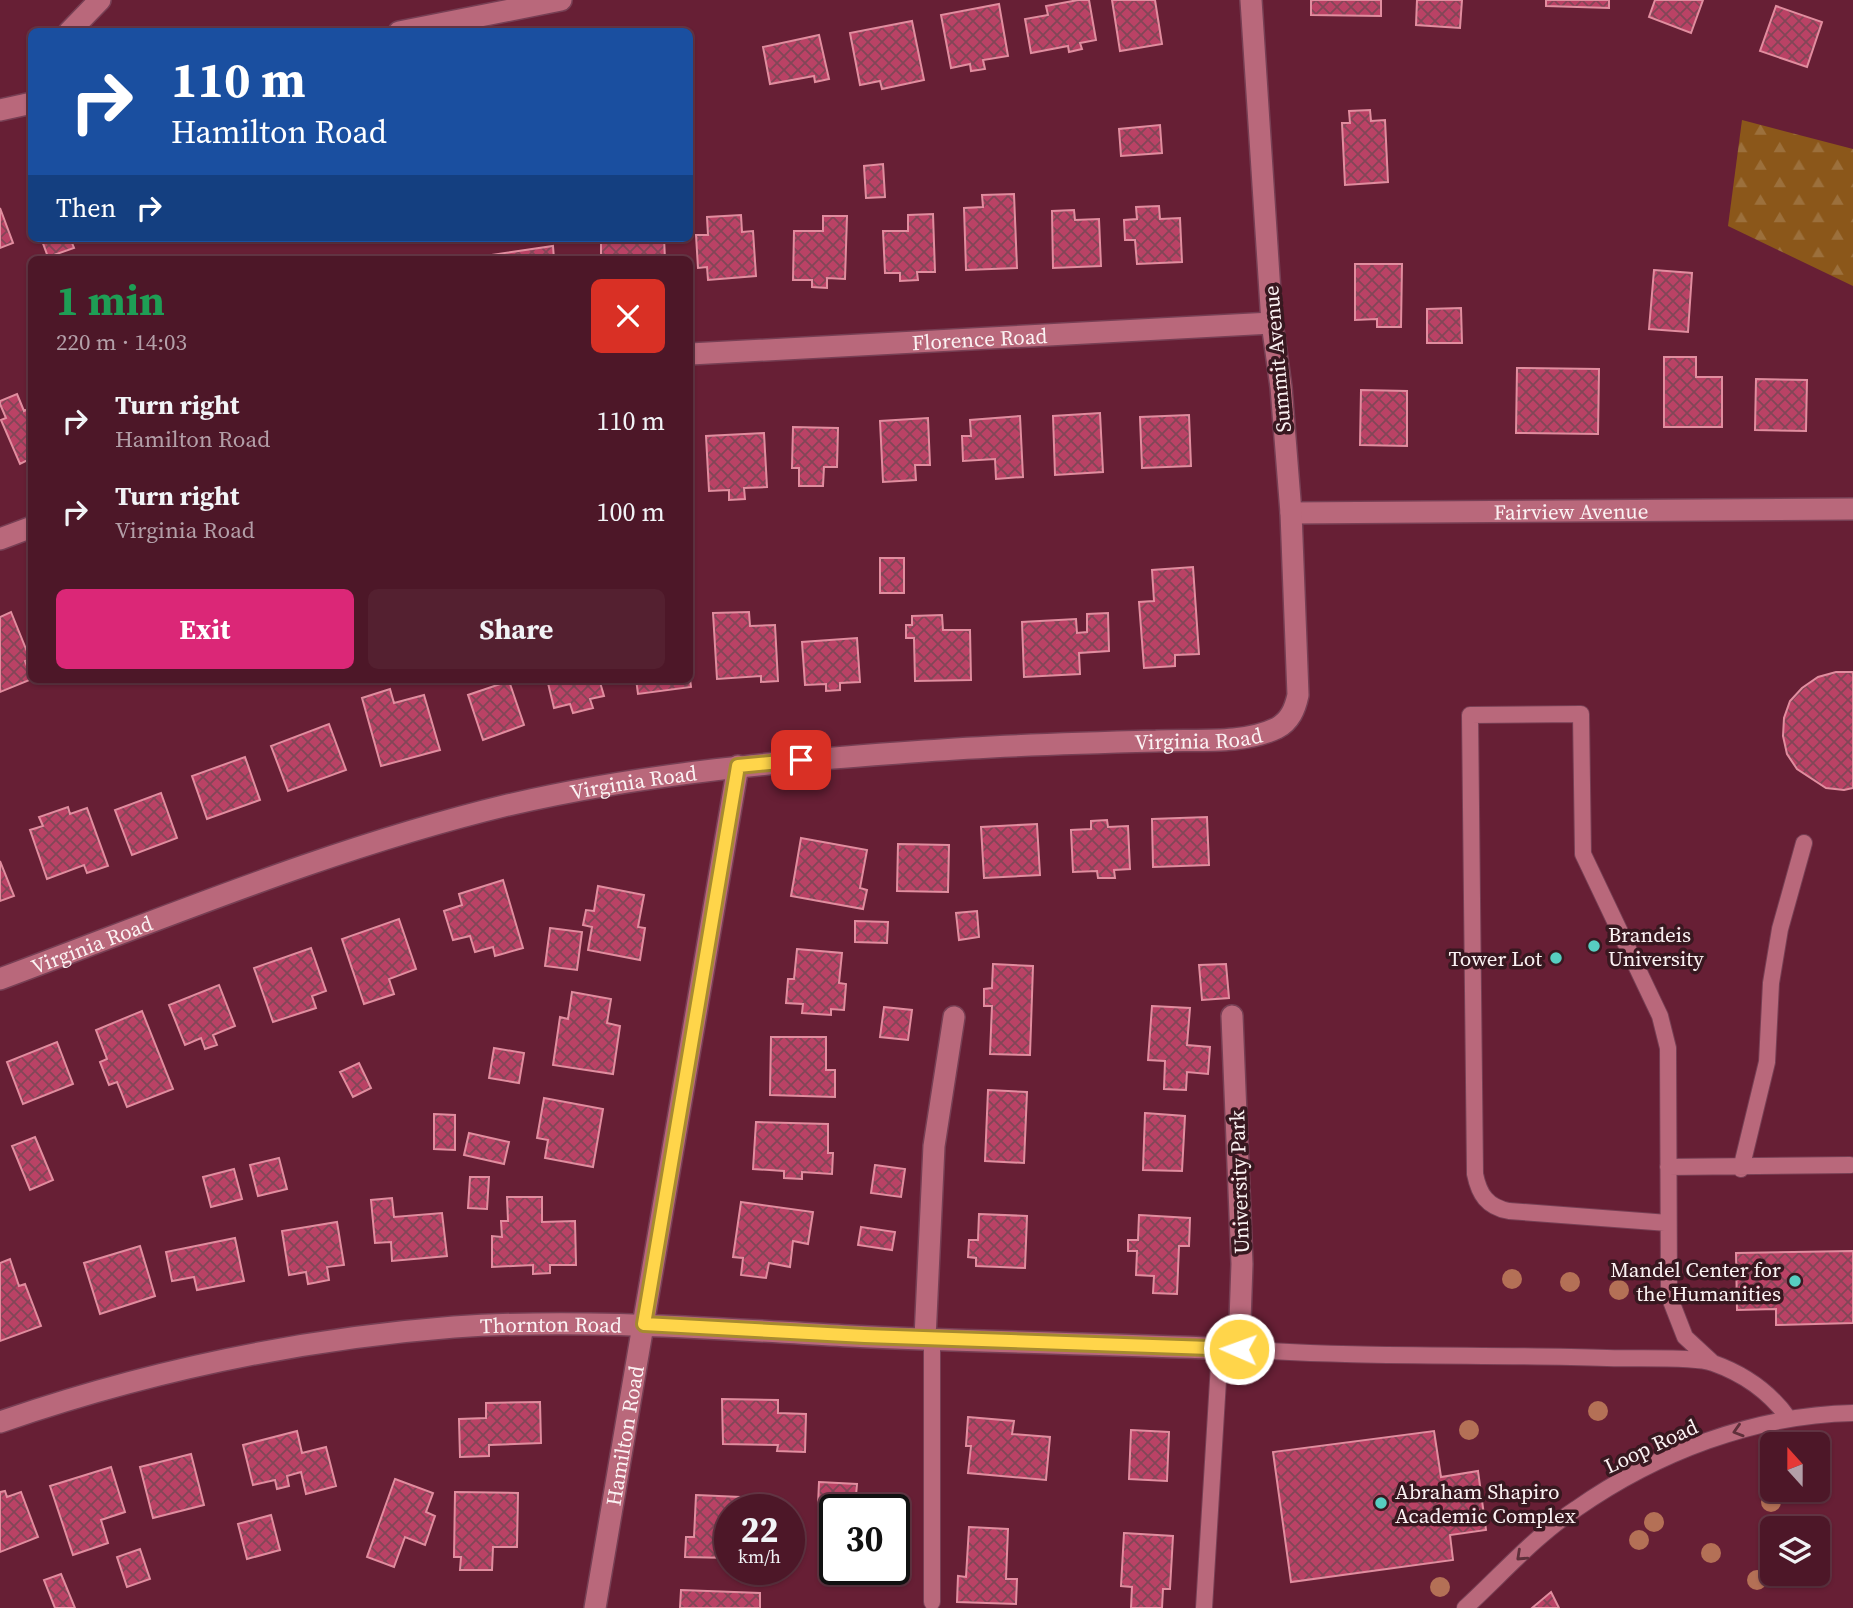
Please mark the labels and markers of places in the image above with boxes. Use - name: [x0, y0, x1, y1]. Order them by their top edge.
- pin: [771, 730, 831, 790]
- place label: Brandeis University: [1608, 920, 1704, 973]
- marker: Brandeis University: [1586, 938, 1602, 954]
- place label: Tower Lot: [1448, 944, 1542, 973]
- marker: Tower Lot: [1548, 950, 1564, 966]
- place label: Mandel Center for the Humanities: [1610, 1255, 1781, 1308]
- marker: Mandel Center for the Humanities: [1787, 1273, 1803, 1289]
- place label: Abraham Shapiro Academic Complex: [1395, 1477, 1576, 1530]
- marker: Abraham Shapiro Academic Complex: [1373, 1495, 1389, 1511]

